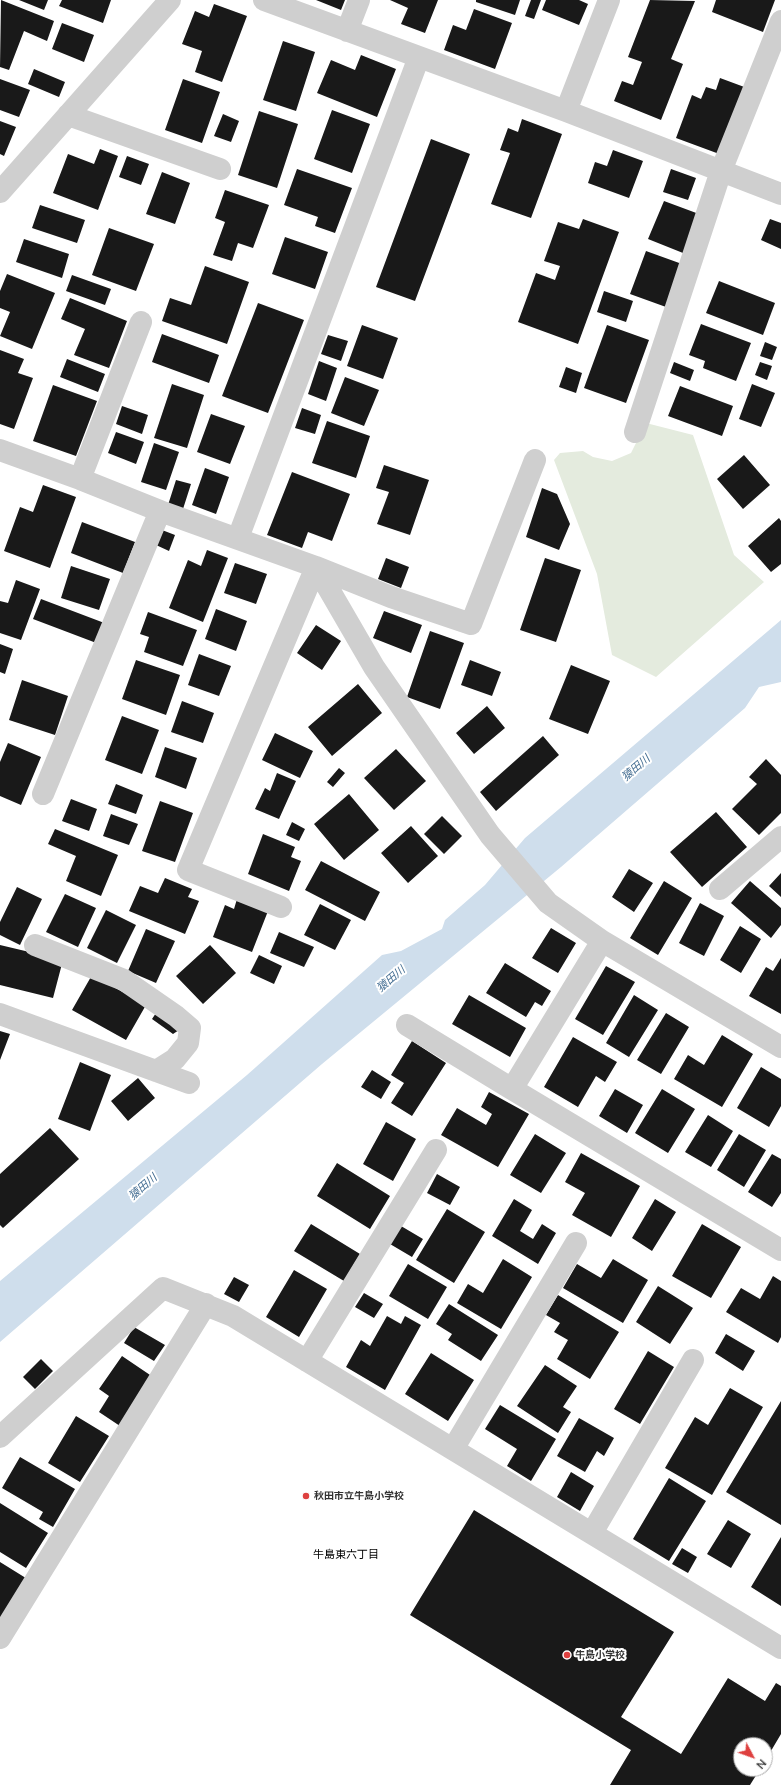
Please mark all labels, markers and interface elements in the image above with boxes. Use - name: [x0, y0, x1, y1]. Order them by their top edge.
- water label: 猿田川: [619, 752, 653, 784]
- water label: 猿田川: [374, 963, 408, 995]
- water label: 猿田川: [126, 1171, 160, 1203]
- place label: 秋田市立牛島小学校: [314, 1490, 404, 1502]
- marker: 秋田市立牛島小学校: [301, 1491, 311, 1501]
- district label: 牛島東六丁目: [313, 1548, 379, 1562]
- place label: 牛島小学校: [575, 1649, 625, 1661]
- marker: 牛島小学校: [562, 1650, 572, 1660]
- north arrow: [733, 1737, 773, 1777]
- text: N: [753, 1756, 769, 1772]

